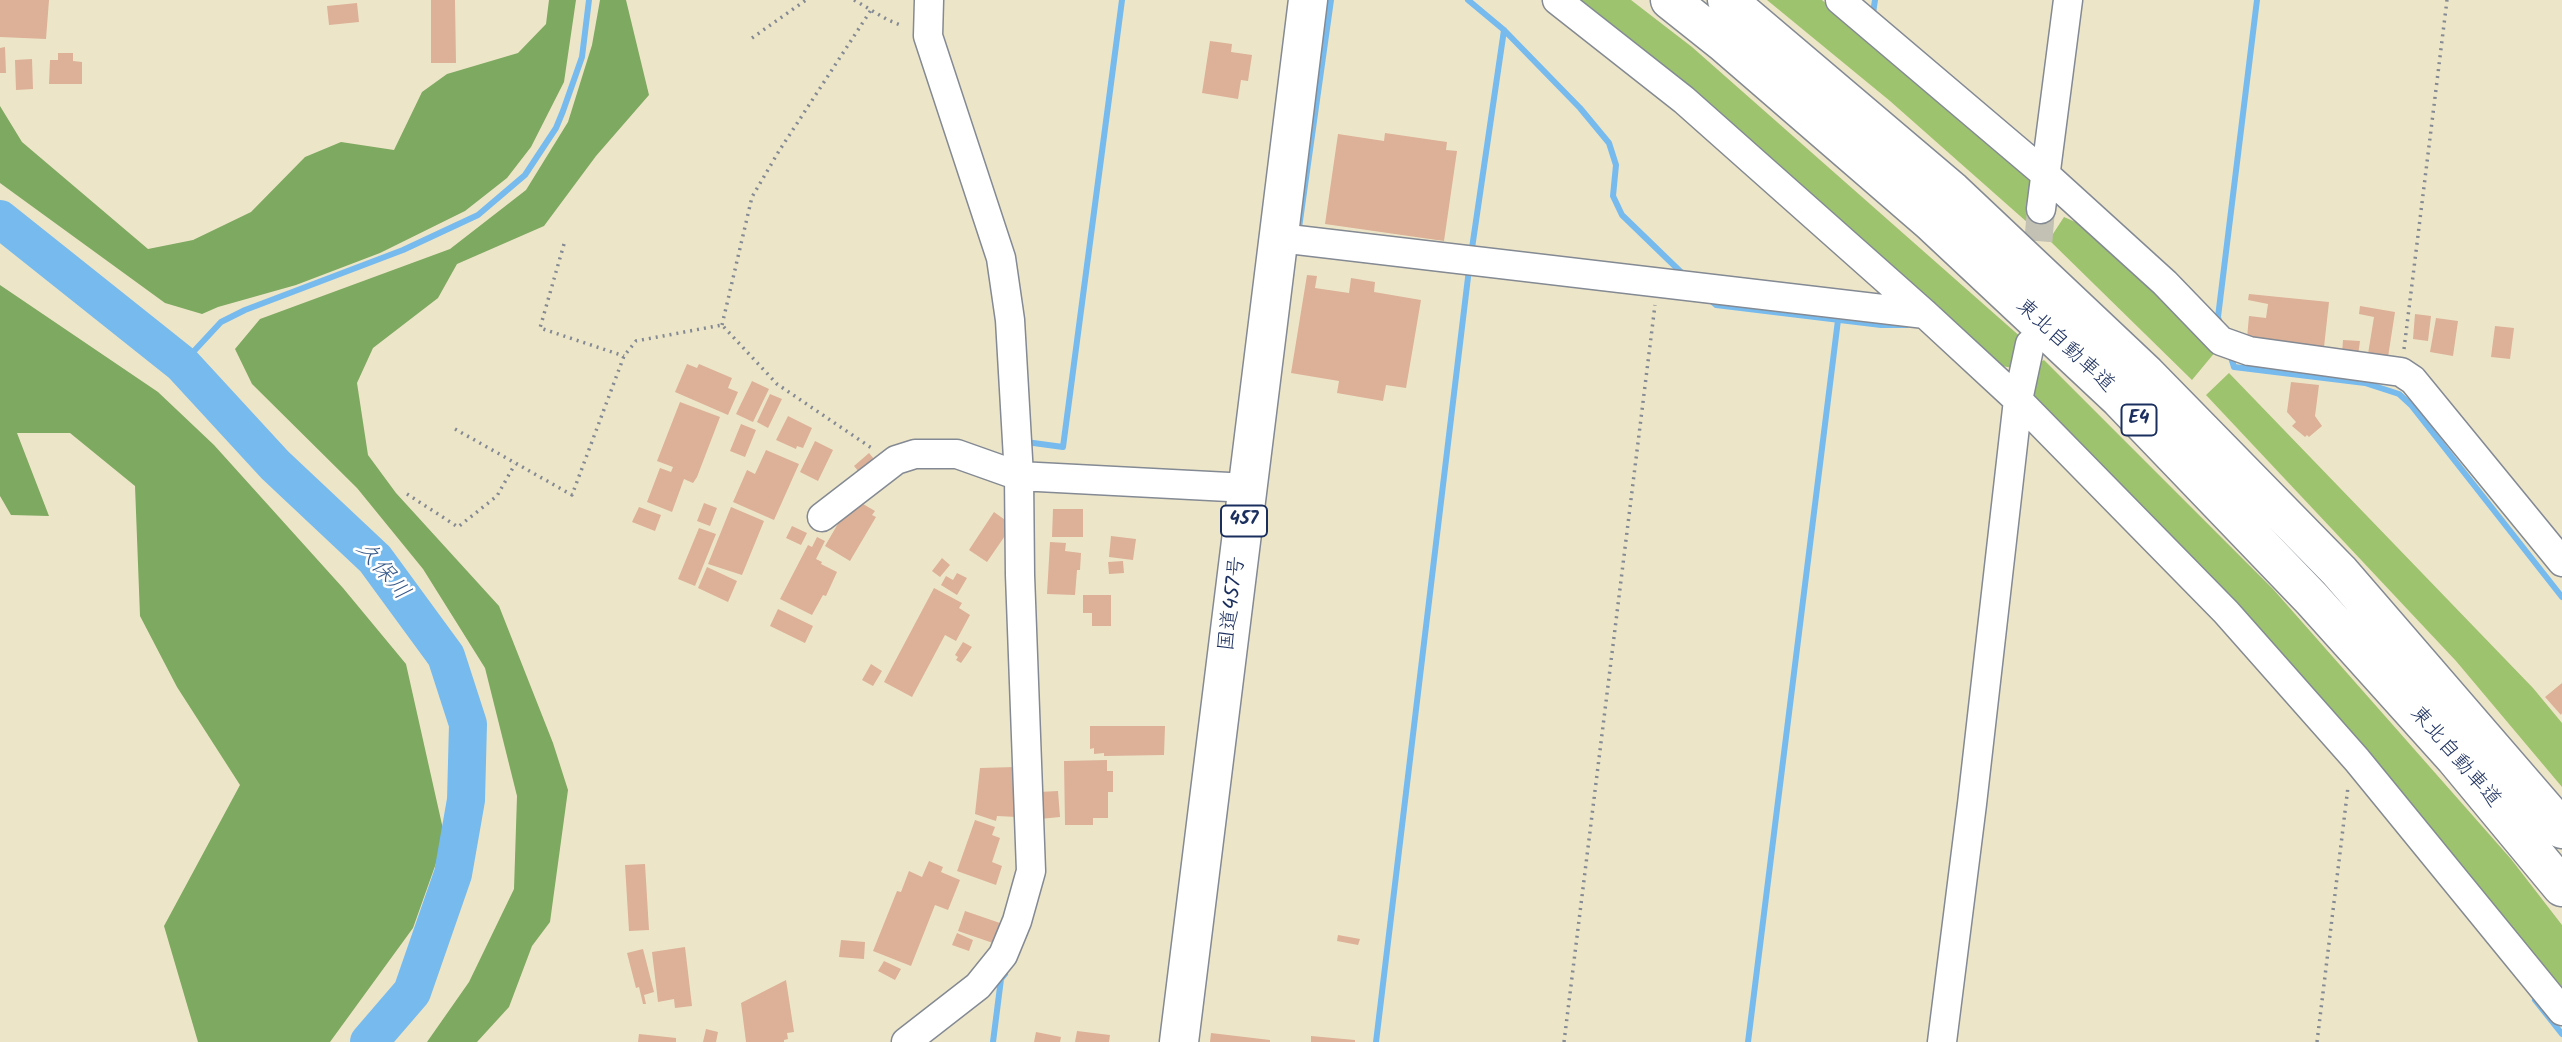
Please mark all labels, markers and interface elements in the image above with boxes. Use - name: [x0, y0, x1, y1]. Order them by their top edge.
- street label: 東北自動車道: [2009, 295, 2119, 399]
- road number: E4: [2122, 404, 2156, 436]
- road number: 457: [1221, 506, 1267, 536]
- water label: 久保川: [348, 537, 414, 607]
- street label: 国道457号: [1216, 555, 1252, 653]
- street label: 東北自動車道: [2403, 702, 2505, 814]

